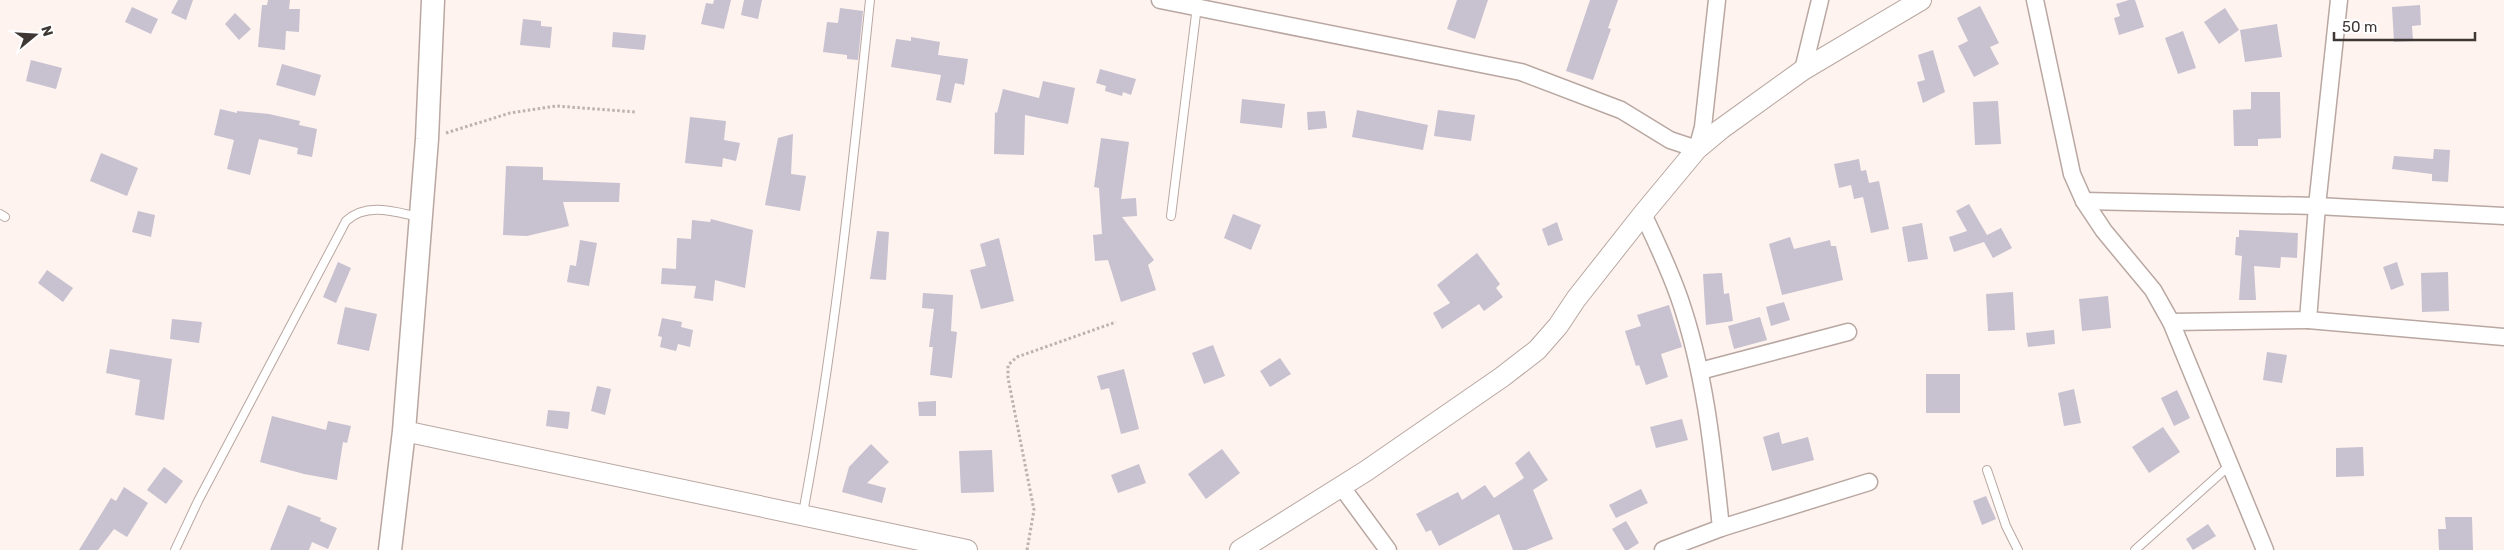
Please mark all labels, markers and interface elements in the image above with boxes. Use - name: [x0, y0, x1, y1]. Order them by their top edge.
- north arrow: [10, 10, 60, 60]
- scale bar: [2334, 10, 2475, 42]
- text: 50 m: [2342, 18, 2377, 36]
- text: N: [37, 24, 57, 39]

